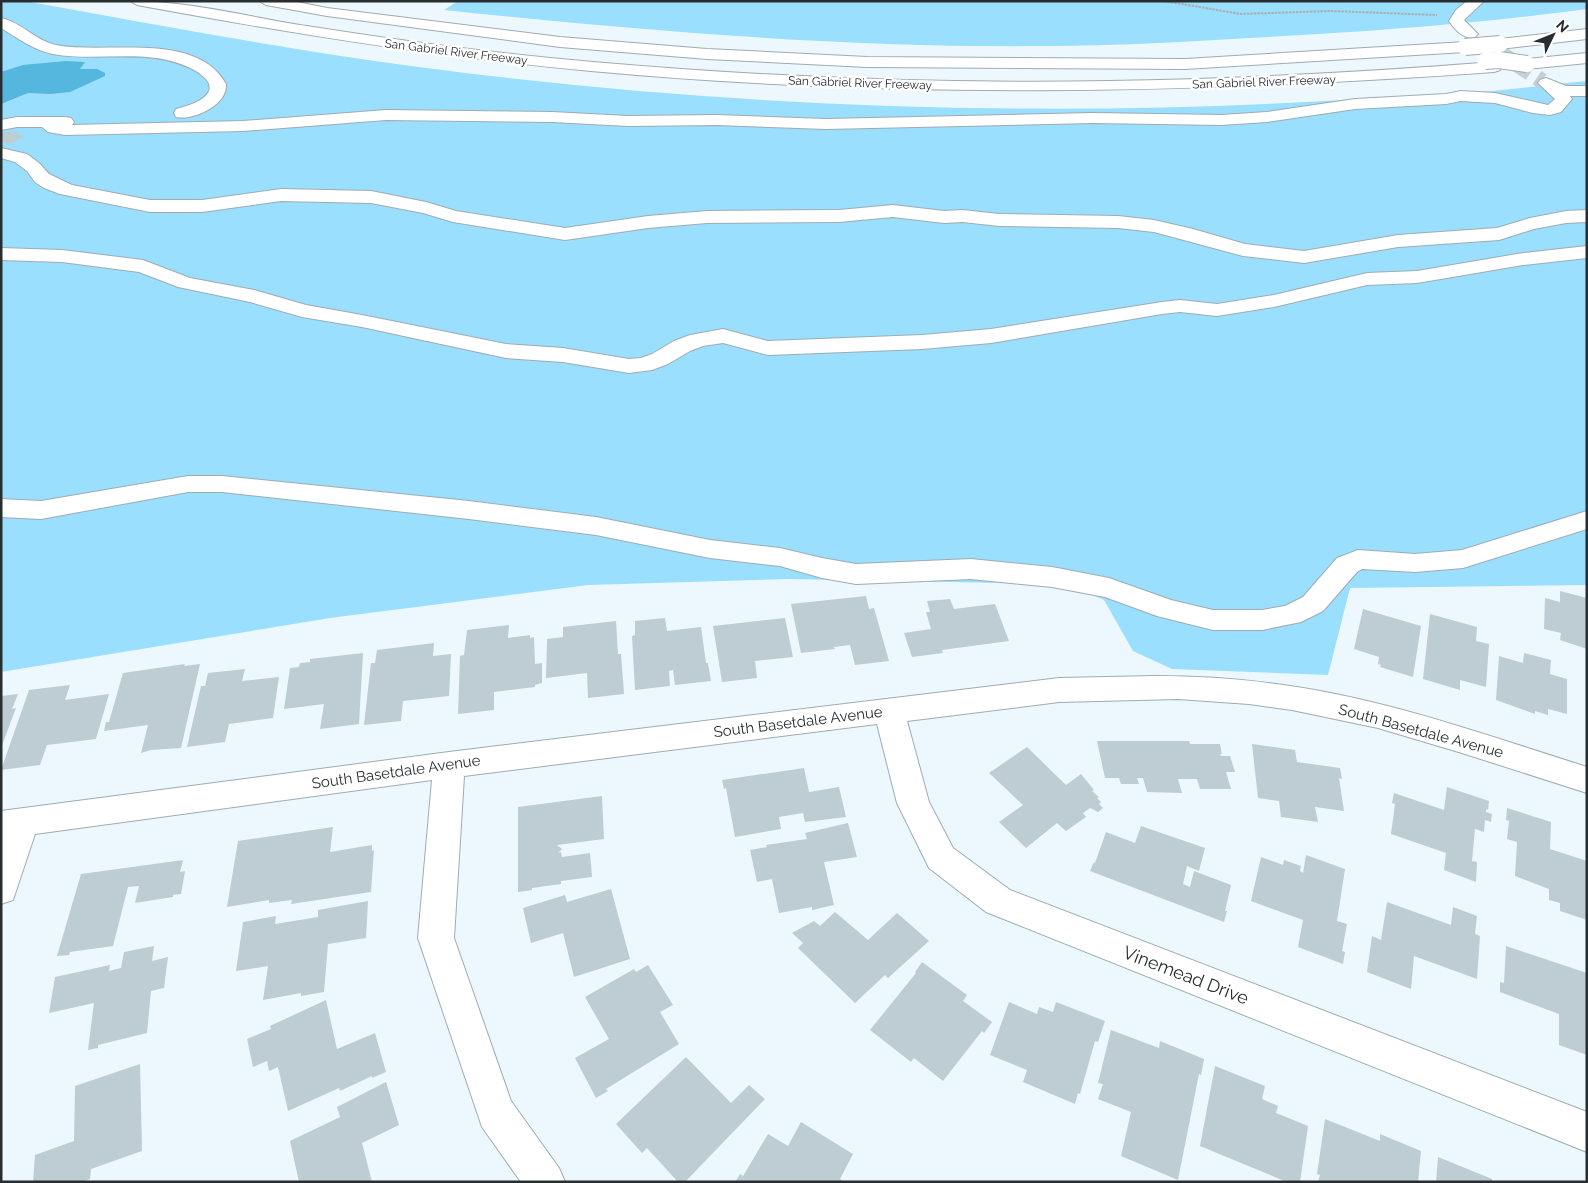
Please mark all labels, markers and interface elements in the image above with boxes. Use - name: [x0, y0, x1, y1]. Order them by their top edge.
- north arrow: [1528, 10, 1578, 60]
- text: N: [1553, 17, 1572, 35]
- street label: San Gabriel River Freeway: [384, 36, 529, 68]
- street label: San Gabriel River Freeway: [1192, 72, 1337, 92]
- street label: San Gabriel River Freeway: [788, 73, 933, 93]
- street label: South Basetdale Avenue: [1337, 700, 1506, 762]
- street label: South Basetdale Avenue: [713, 703, 884, 741]
- street label: South Basetdale Avenue: [311, 751, 482, 793]
- street label: Vinemead Drive: [1120, 941, 1252, 1009]

